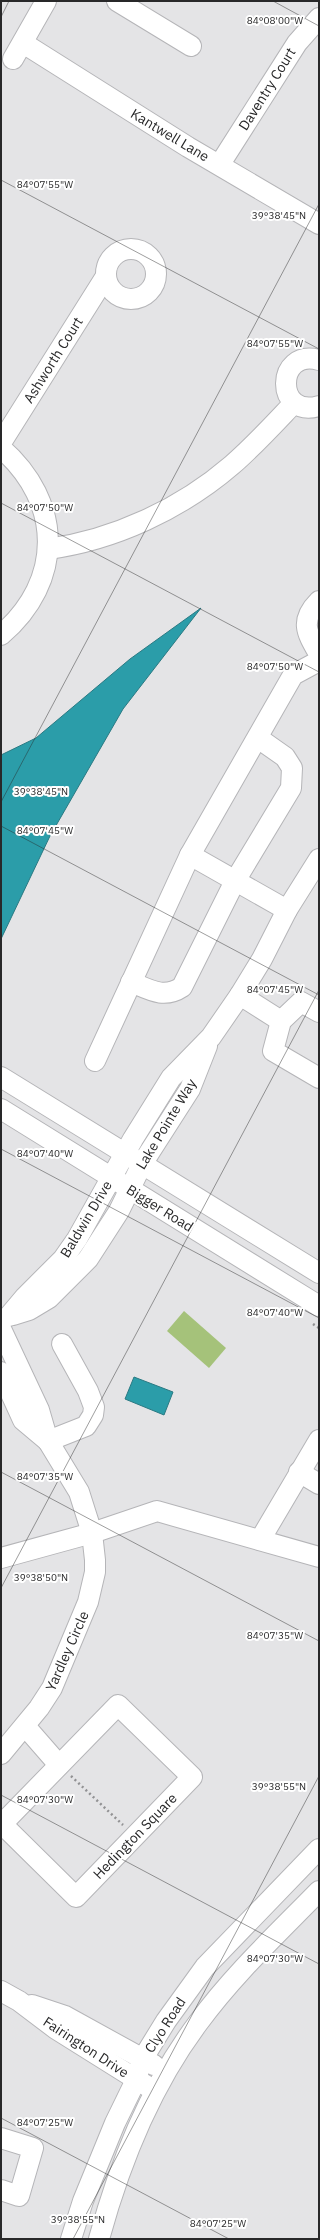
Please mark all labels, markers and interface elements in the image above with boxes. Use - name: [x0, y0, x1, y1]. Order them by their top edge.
- text: 84°08'00"W: [247, 14, 303, 27]
- street label: Daventry Court: [234, 44, 300, 134]
- street label: Kantwell Lane: [128, 105, 213, 166]
- text: 84°07'55"W: [17, 178, 73, 191]
- text: 39°38'45"N: [252, 209, 306, 222]
- street label: Ashworth Court: [19, 314, 87, 406]
- text: 84°07'55"W: [247, 337, 303, 350]
- text: 84°07'50"W: [17, 501, 73, 514]
- text: 84°07'50"W: [247, 660, 303, 673]
- text: 39°38'45"N: [14, 785, 68, 798]
- text: 84°07'45"W: [17, 824, 73, 837]
- text: 84°07'45"W: [247, 983, 303, 996]
- street label: Lake Pointe Way: [132, 1075, 200, 1173]
- text: 84°07'40"W: [17, 1147, 73, 1160]
- street label: Baldwin Drive: [56, 1177, 116, 1261]
- street label: Bigger Road: [123, 1180, 197, 1236]
- text: 84°07'40"W: [247, 1306, 303, 1319]
- text: 84°07'35"W: [17, 1470, 73, 1483]
- text: 39°38'50"N: [14, 1571, 68, 1584]
- street label: Yardley Circle: [41, 1608, 93, 1694]
- text: 84°07'35"W: [247, 1629, 303, 1642]
- text: 39°38'55"N: [252, 1780, 306, 1793]
- street label: Hedington Square: [89, 1789, 181, 1883]
- text: 84°07'30"W: [17, 1793, 73, 1806]
- text: 84°07'30"W: [247, 1952, 303, 1965]
- street label: Clyo Road: [140, 1994, 190, 2056]
- street label: Fairington Drive: [40, 2013, 133, 2082]
- text: 84°07'25"W: [17, 2116, 73, 2129]
- text: 39°38'55"N: [51, 2213, 105, 2226]
- text: 84°07'25"W: [190, 2217, 246, 2230]

